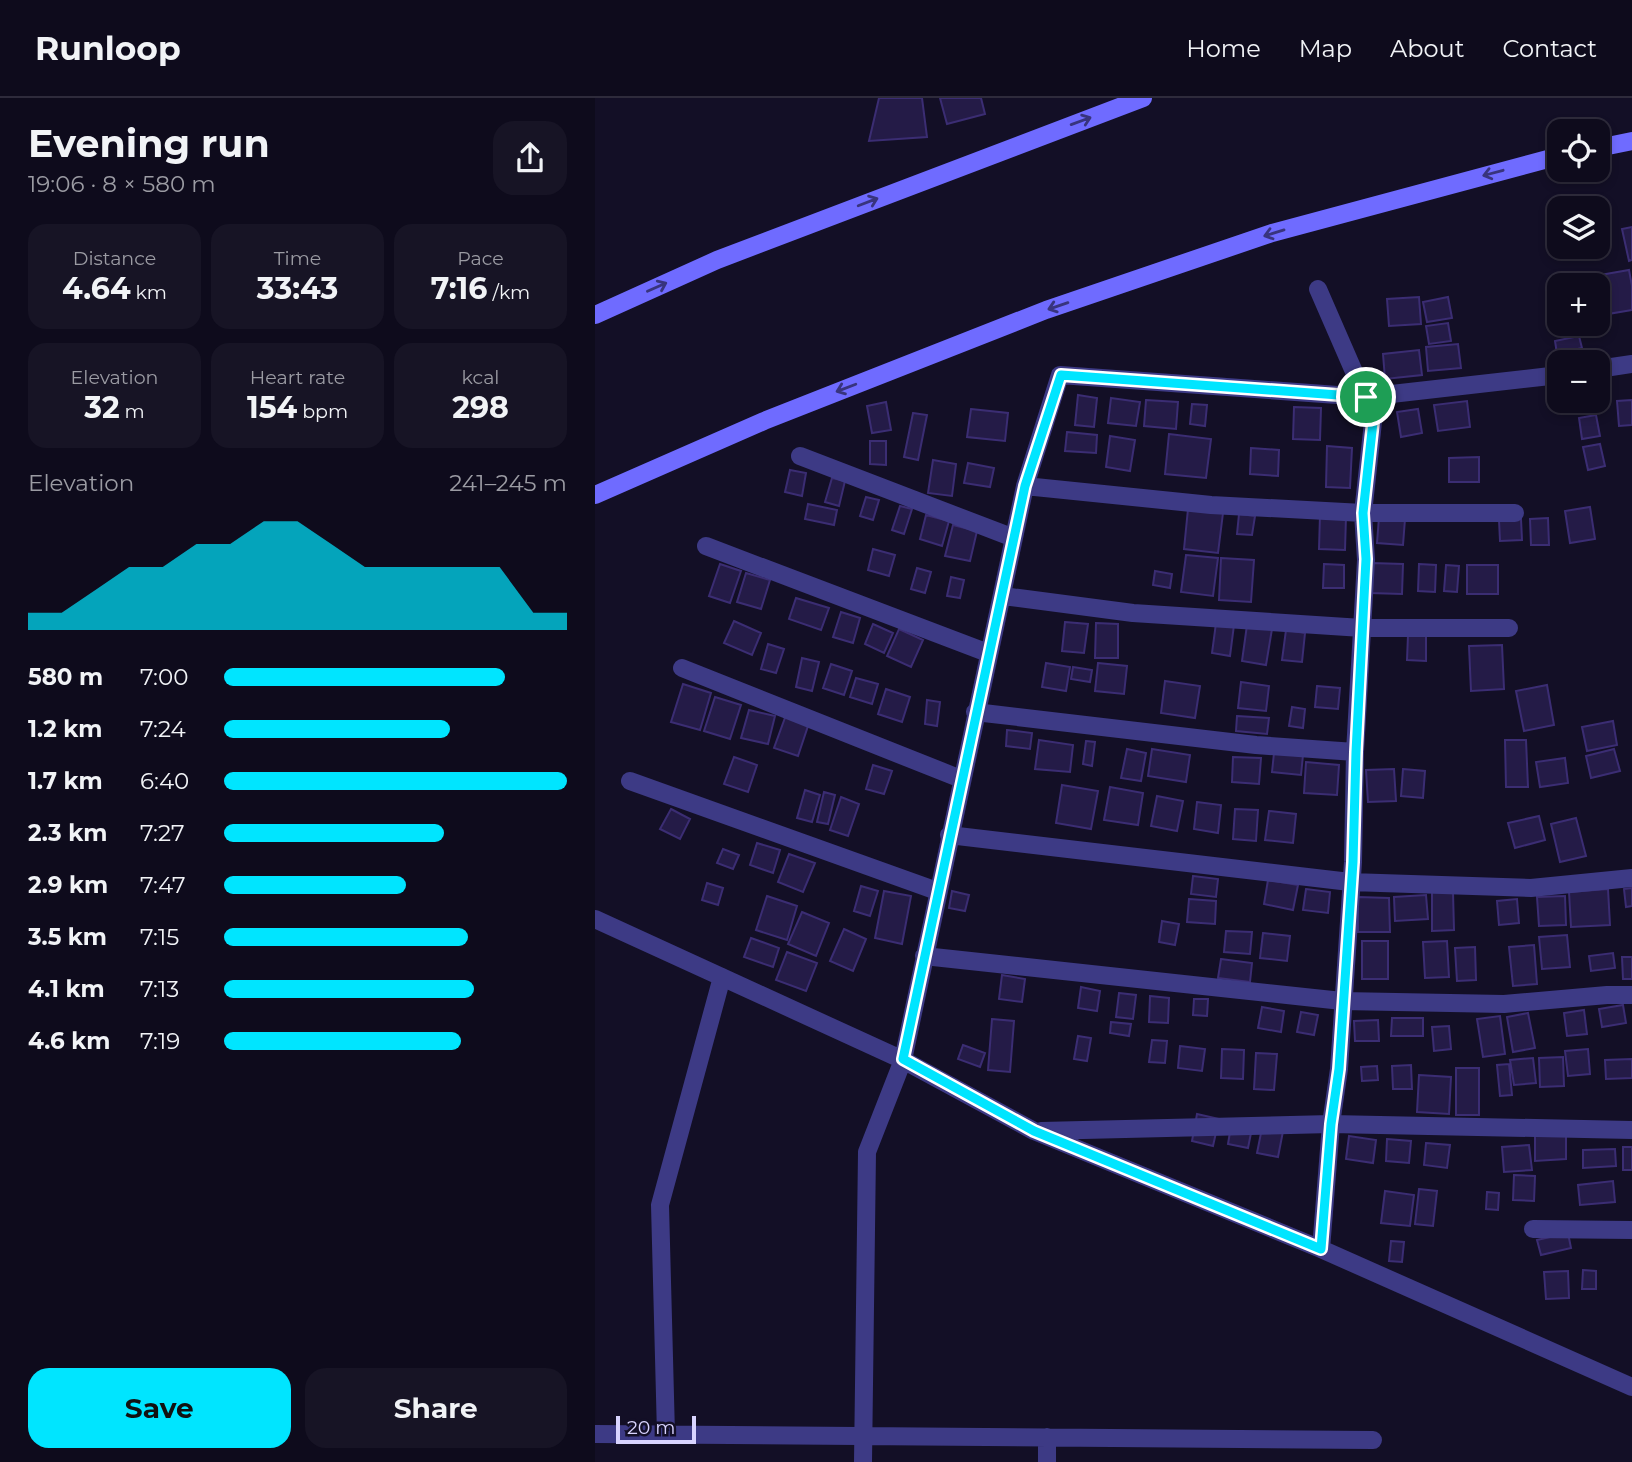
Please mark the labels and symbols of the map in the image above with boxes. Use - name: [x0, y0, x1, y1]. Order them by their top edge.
- one-way arrow: [1069, 114, 1091, 126]
- one-way arrow: [1482, 167, 1505, 180]
- one-way arrow: [857, 195, 879, 207]
- one-way arrow: [1263, 227, 1285, 240]
- one-way arrow: [646, 280, 667, 293]
- one-way arrow: [1048, 301, 1070, 313]
- pin: [1336, 367, 1396, 427]
- one-way arrow: [836, 383, 858, 396]
- scale bar: [616, 1413, 697, 1445]

